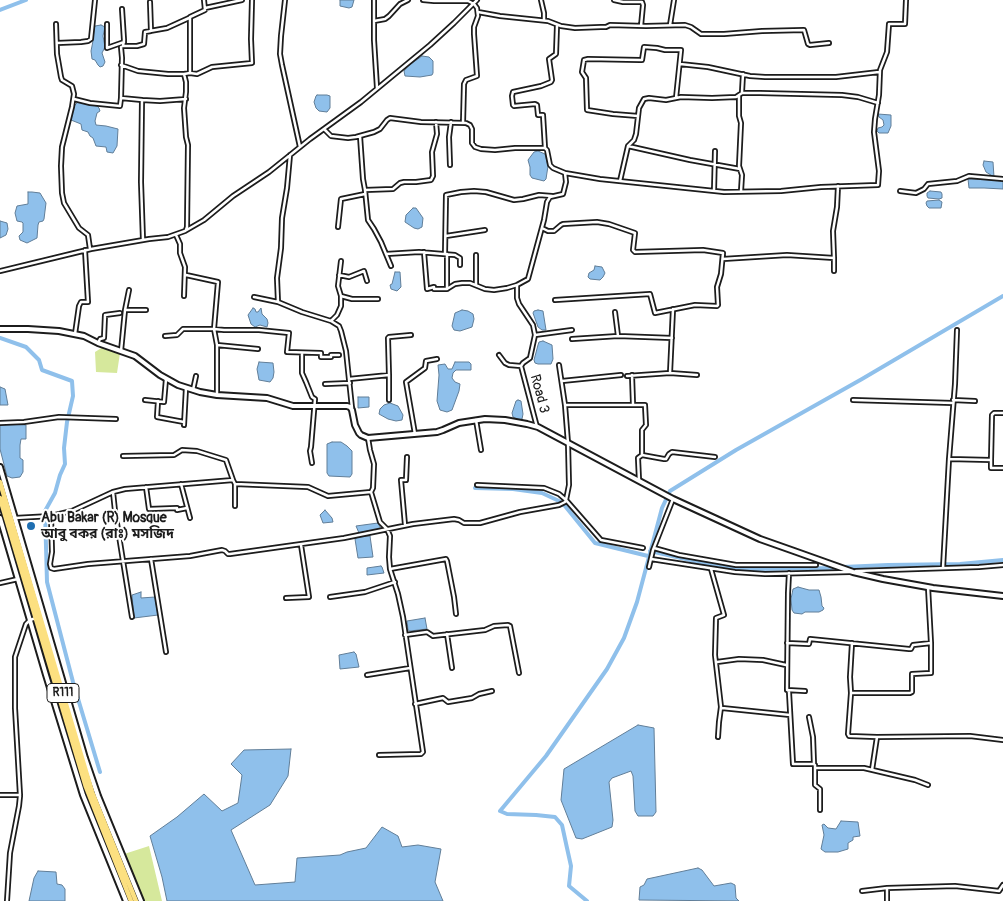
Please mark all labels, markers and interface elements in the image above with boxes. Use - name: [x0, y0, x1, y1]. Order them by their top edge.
- street label: Road 3: [526, 373, 552, 415]
- place label: Abu Bakar (R) Mosque আবু বকর (রাঃ) মসজিদ: [41, 510, 174, 542]
- marker: Abu Bakar (R) Mosque আবু বকর (রাঃ) মসজিদ: [25, 520, 37, 532]
- road number: R111: [47, 684, 79, 702]

